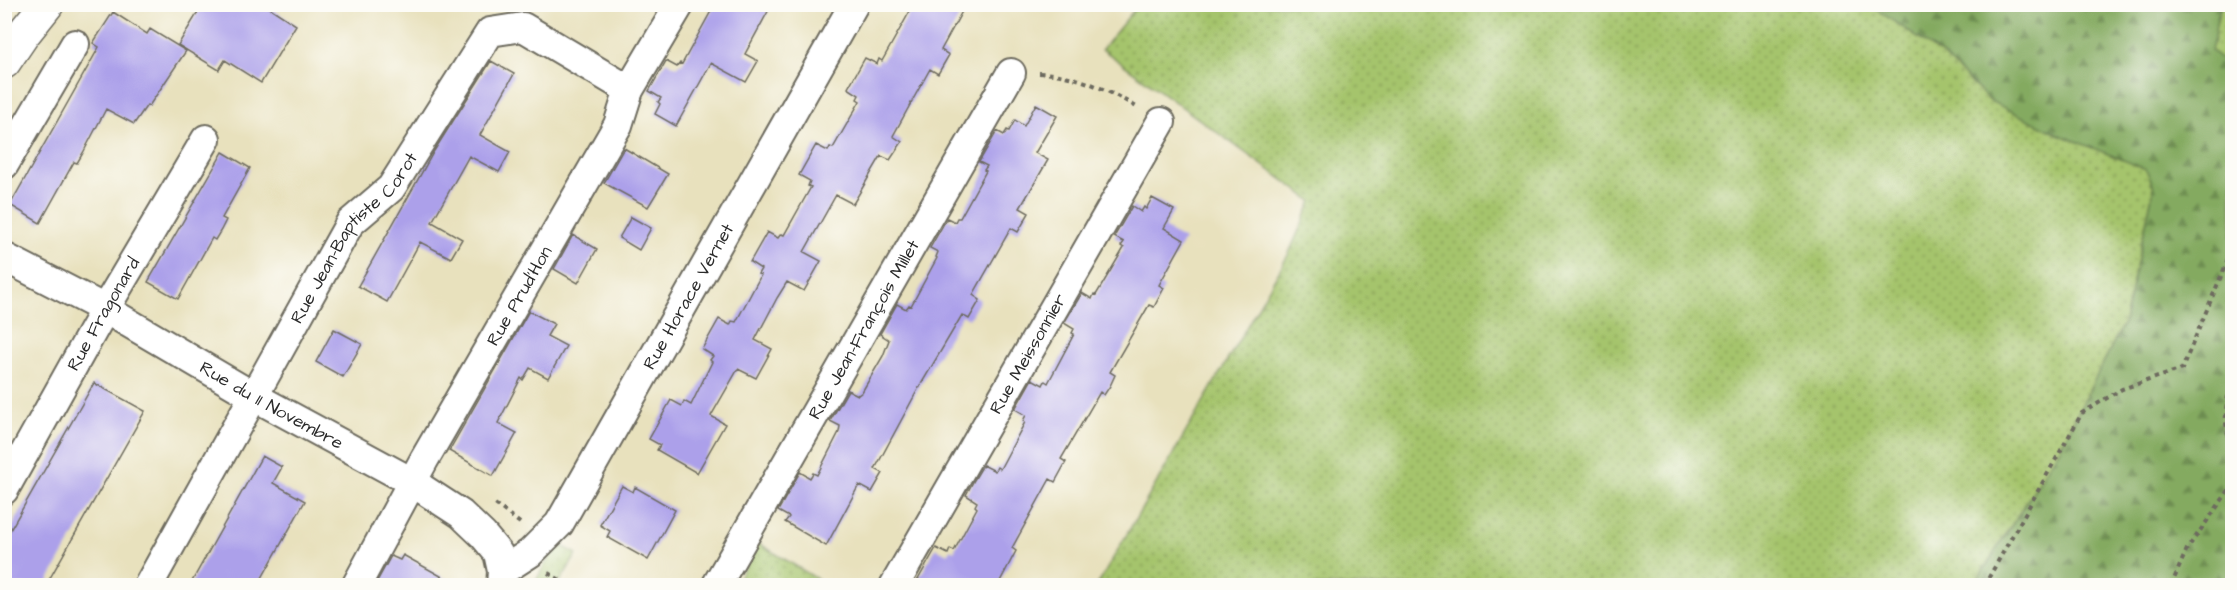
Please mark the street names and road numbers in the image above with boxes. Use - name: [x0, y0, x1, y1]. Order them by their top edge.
- street label: Rue Jean-Baptiste Corot: [284, 147, 424, 328]
- street label: Rue Horace Vernet: [637, 218, 740, 374]
- street label: Rue Jean-François Millet: [802, 235, 926, 424]
- street label: Rue Prud'Hon: [481, 241, 558, 351]
- street label: Rue Fragonard: [61, 253, 146, 376]
- street label: Rue Meissonnier: [984, 289, 1073, 419]
- street label: Rue du 11 Novembre: [195, 355, 348, 456]

